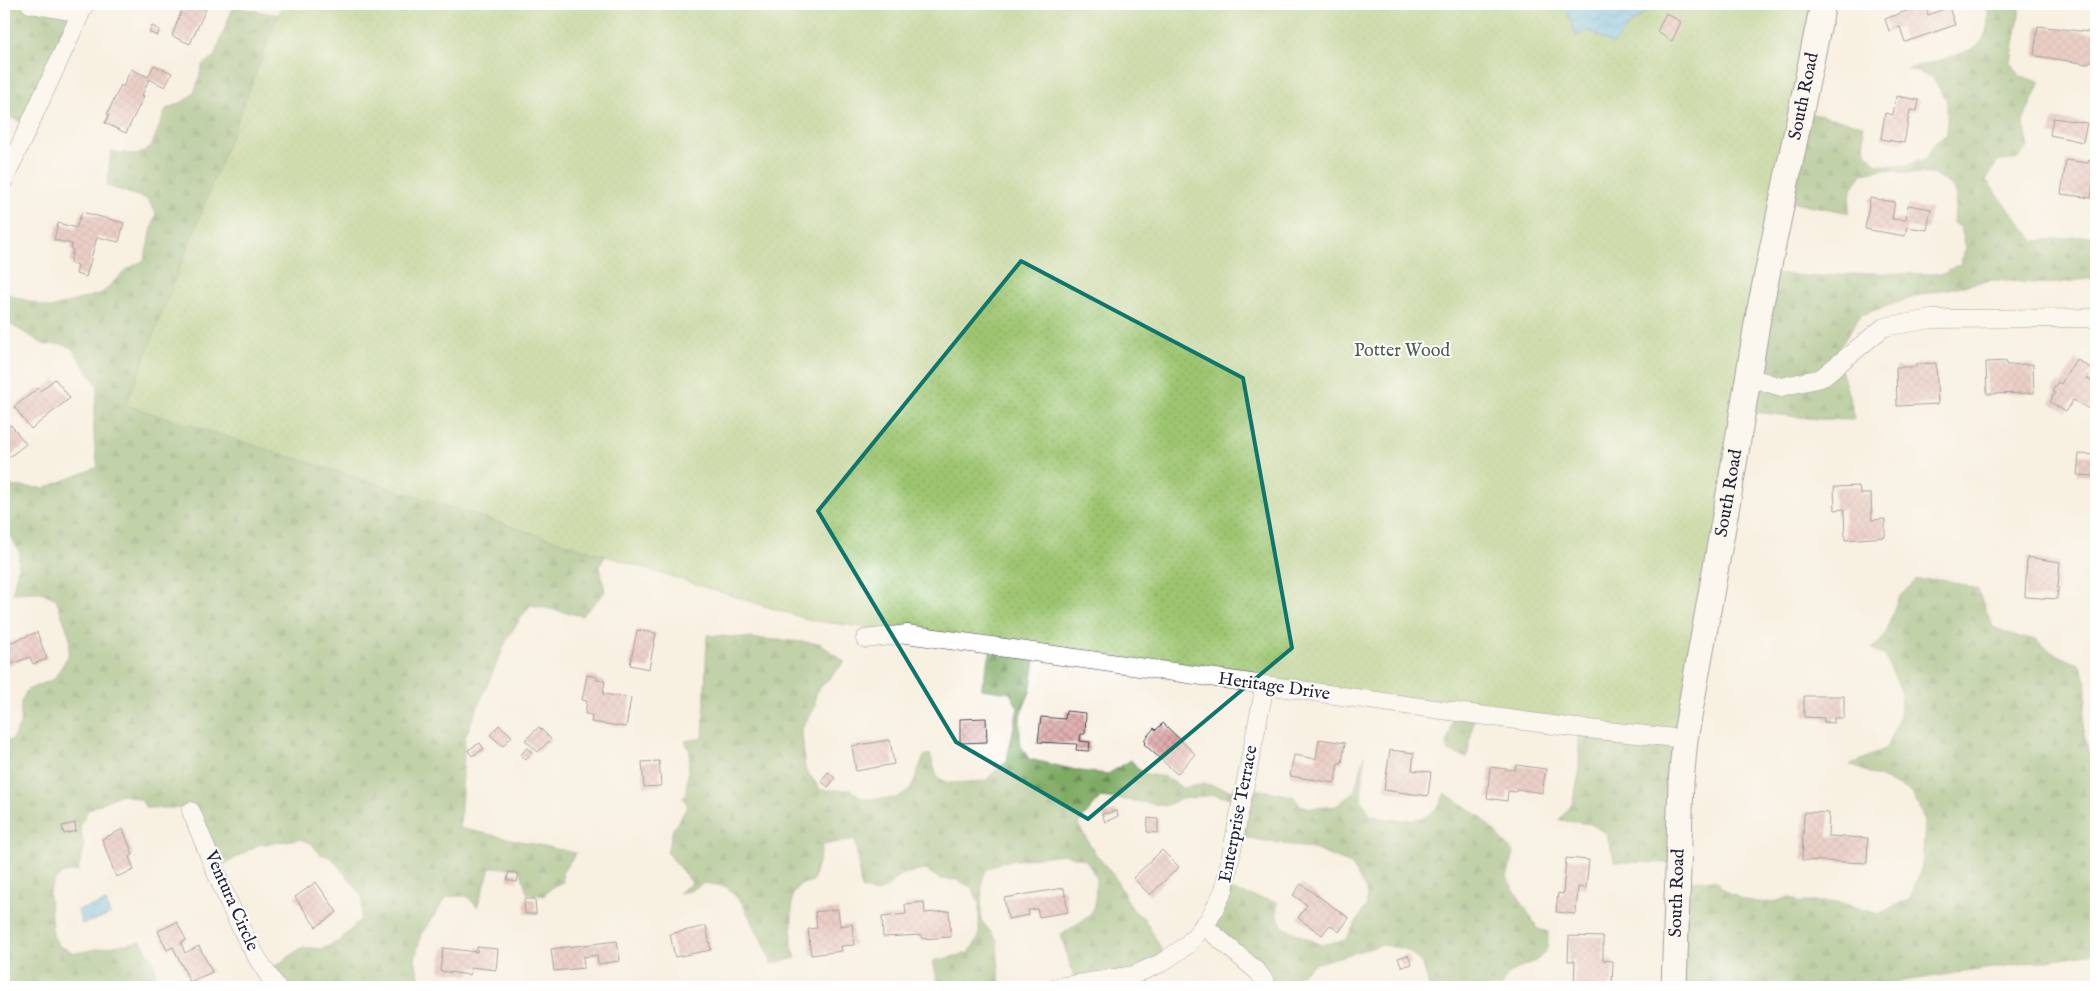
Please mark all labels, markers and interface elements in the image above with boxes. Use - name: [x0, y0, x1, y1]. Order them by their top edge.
- street label: South Road: [1784, 50, 1824, 142]
- park label: Potter Wood: [1354, 340, 1450, 363]
- street label: South Road: [1710, 447, 1748, 539]
- street label: Heritage Drive: [1217, 668, 1331, 706]
- street label: Enterprise Terrace: [1214, 743, 1264, 885]
- street label: Ventura Circle: [198, 846, 263, 955]
- street label: South Road: [1664, 848, 1690, 938]

